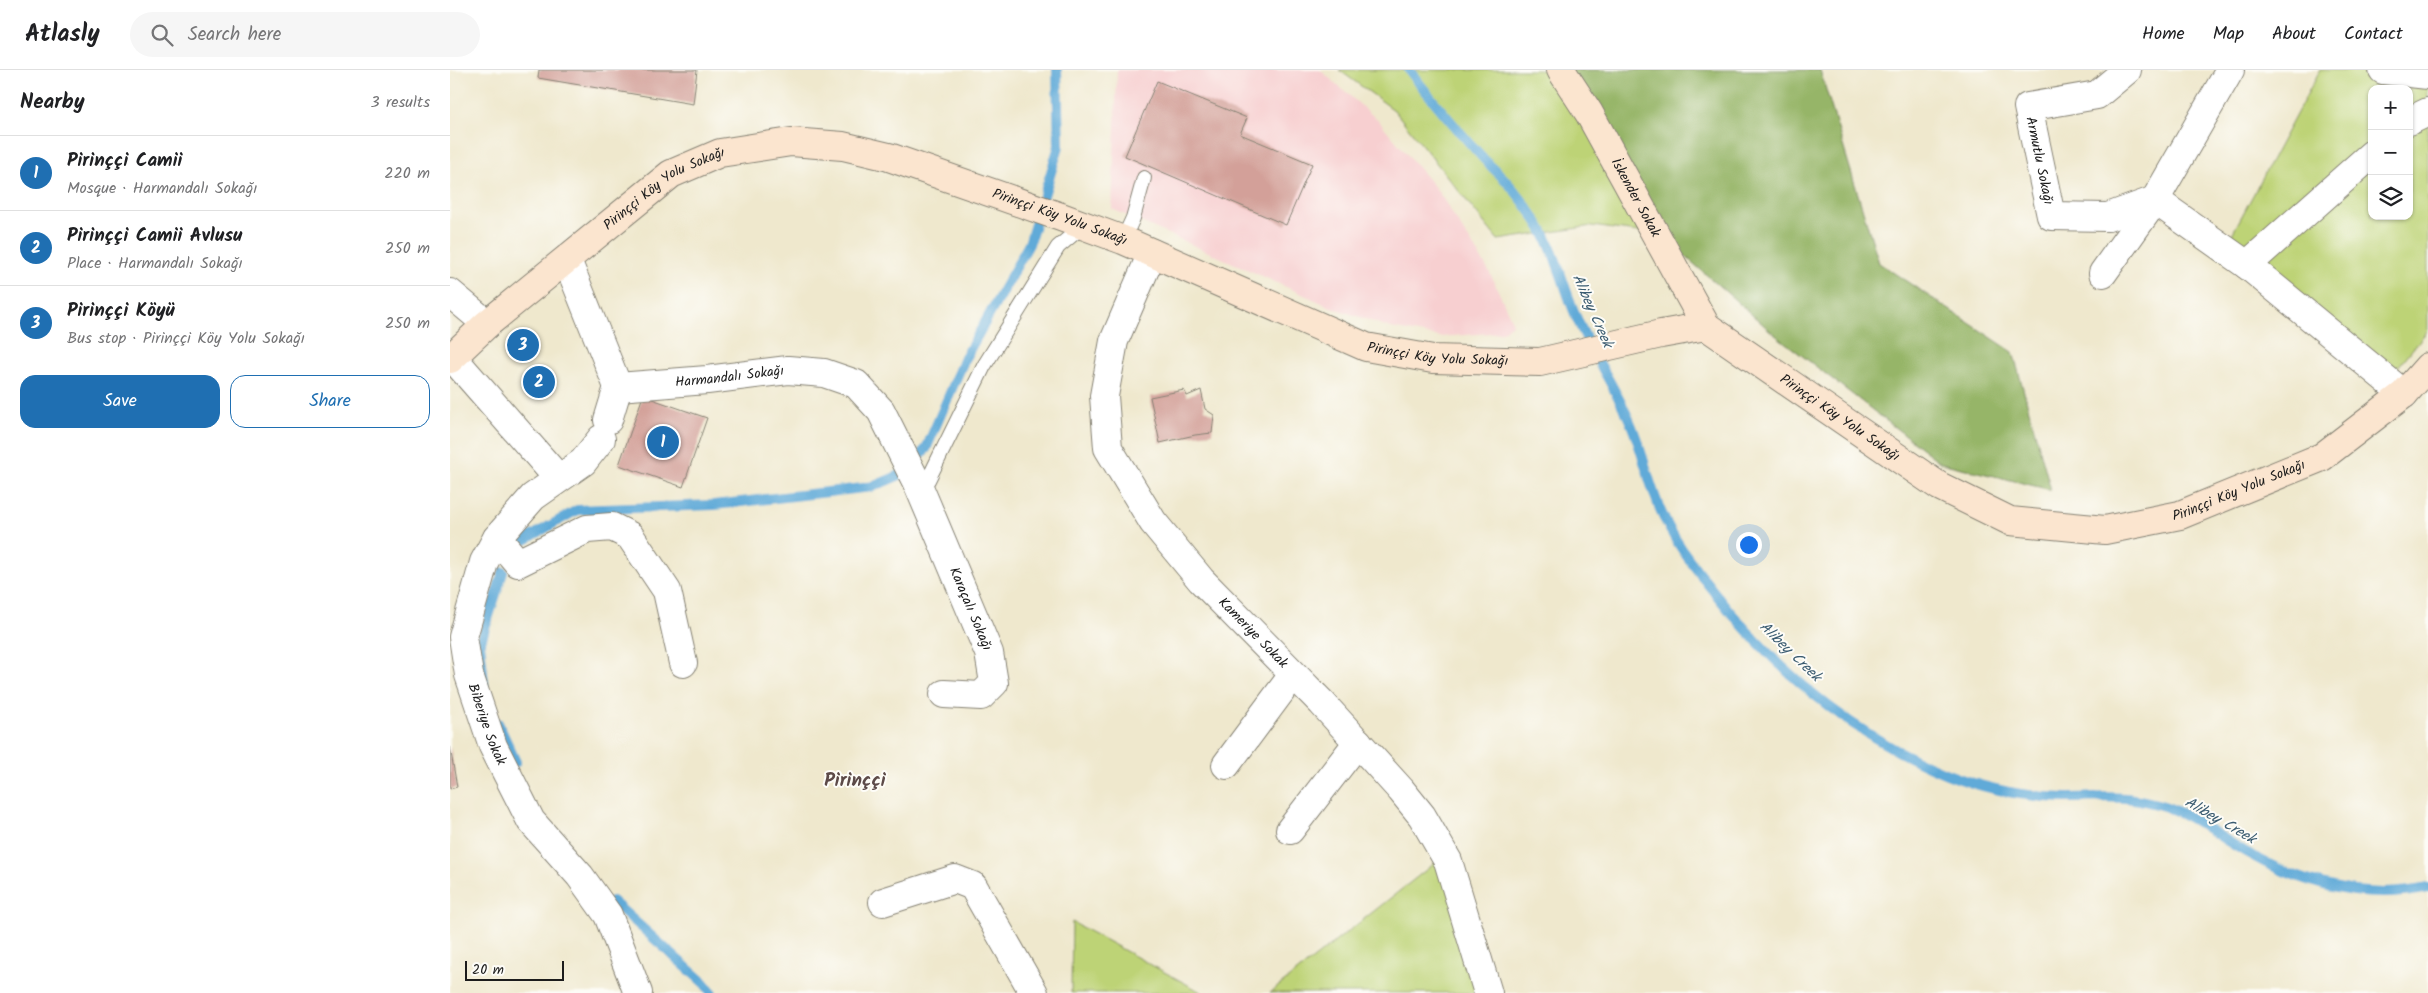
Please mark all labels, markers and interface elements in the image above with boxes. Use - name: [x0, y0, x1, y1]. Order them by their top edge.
- search box: [130, 12, 480, 57]
- text: Atlasly: [25, 15, 100, 54]
- text: Search here: [188, 20, 281, 50]
- text: Home: [2142, 20, 2185, 49]
- text: Map: [2213, 20, 2244, 49]
- text: About: [2272, 20, 2316, 49]
- text: Contact: [2344, 20, 2403, 49]
- icon: search: [148, 21, 176, 49]
- map controls: [2368, 85, 2413, 220]
- button: +: [2368, 85, 2413, 130]
- text: Nearby: [20, 86, 85, 119]
- text: 3 results: [371, 90, 430, 115]
- street label: Armutlu Sokağı: [2019, 115, 2059, 207]
- button: −: [2368, 130, 2413, 175]
- street label: Pirinççi Köy Yolu Sokağı: [599, 141, 726, 236]
- text: Pirinççi Camii: [67, 146, 183, 176]
- street label: İskender Sokak: [1605, 154, 1667, 242]
- text: 1: [34, 161, 38, 186]
- text: 220 m: [384, 161, 430, 186]
- button: layers: [2368, 175, 2413, 220]
- text: Mosque · Harmandalı Sokağı: [67, 176, 258, 201]
- street label: Pirinççi Köy Yolu Sokağı: [989, 183, 1131, 252]
- text: Pirinççi Camii Avlusu: [67, 221, 242, 251]
- text: 2: [31, 236, 41, 261]
- text: 250 m: [385, 236, 430, 261]
- text: Place · Harmandalı Sokağı: [67, 251, 243, 276]
- water label: Alibey Creek: [1565, 270, 1620, 354]
- text: Pirinççi Köyü: [67, 296, 175, 326]
- text: 3: [32, 311, 40, 336]
- text: 250 m: [385, 311, 430, 336]
- text: Bus stop · Pirinççi Köy Yolu Sokağı: [67, 326, 305, 351]
- pin: 3: [507, 326, 539, 364]
- street label: Pirinççi Köy Yolu Sokağı: [1365, 336, 1509, 372]
- street label: Harmandalı Sokağı: [674, 360, 785, 393]
- pin: 2: [523, 363, 555, 401]
- street label: Pirinççi Köy Yolu Sokağı: [1775, 369, 1905, 467]
- button: Save: [20, 375, 220, 428]
- button: Share: [230, 375, 430, 428]
- pin: 1: [647, 423, 679, 461]
- street label: Pirinççi Köy Yolu Sokağı: [2170, 454, 2309, 527]
- your location: [1736, 532, 1762, 558]
- street label: Karaçalı Sokağı: [943, 564, 998, 655]
- street label: Kameriye Sokak: [1213, 592, 1294, 674]
- water label: Alibey Creek: [1753, 616, 1828, 689]
- street label: Biberiye Sokak: [462, 681, 512, 770]
- district label: Pirinççi: [824, 766, 887, 796]
- water label: Alibey Creek: [2180, 791, 2262, 852]
- scale bar: [465, 958, 564, 981]
- text: 20 m: [472, 959, 504, 981]

